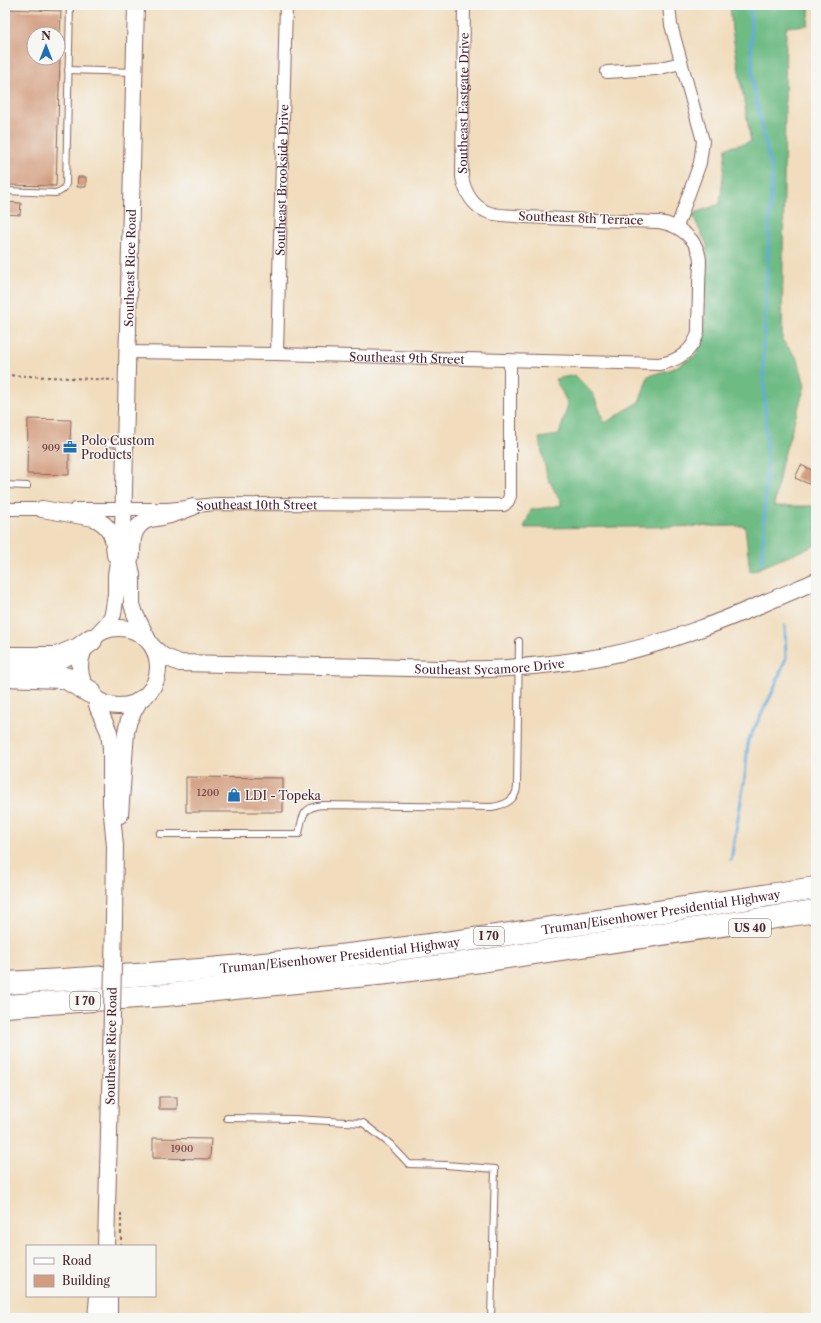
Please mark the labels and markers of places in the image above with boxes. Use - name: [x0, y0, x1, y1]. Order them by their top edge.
- place label: Polo Custom Products: [81, 433, 155, 462]
- office icon: Polo Custom Products: [62, 439, 78, 455]
- shop icon: LDI - Topeka: [226, 787, 242, 803]
- place label: LDI - Topeka: [245, 788, 322, 803]

